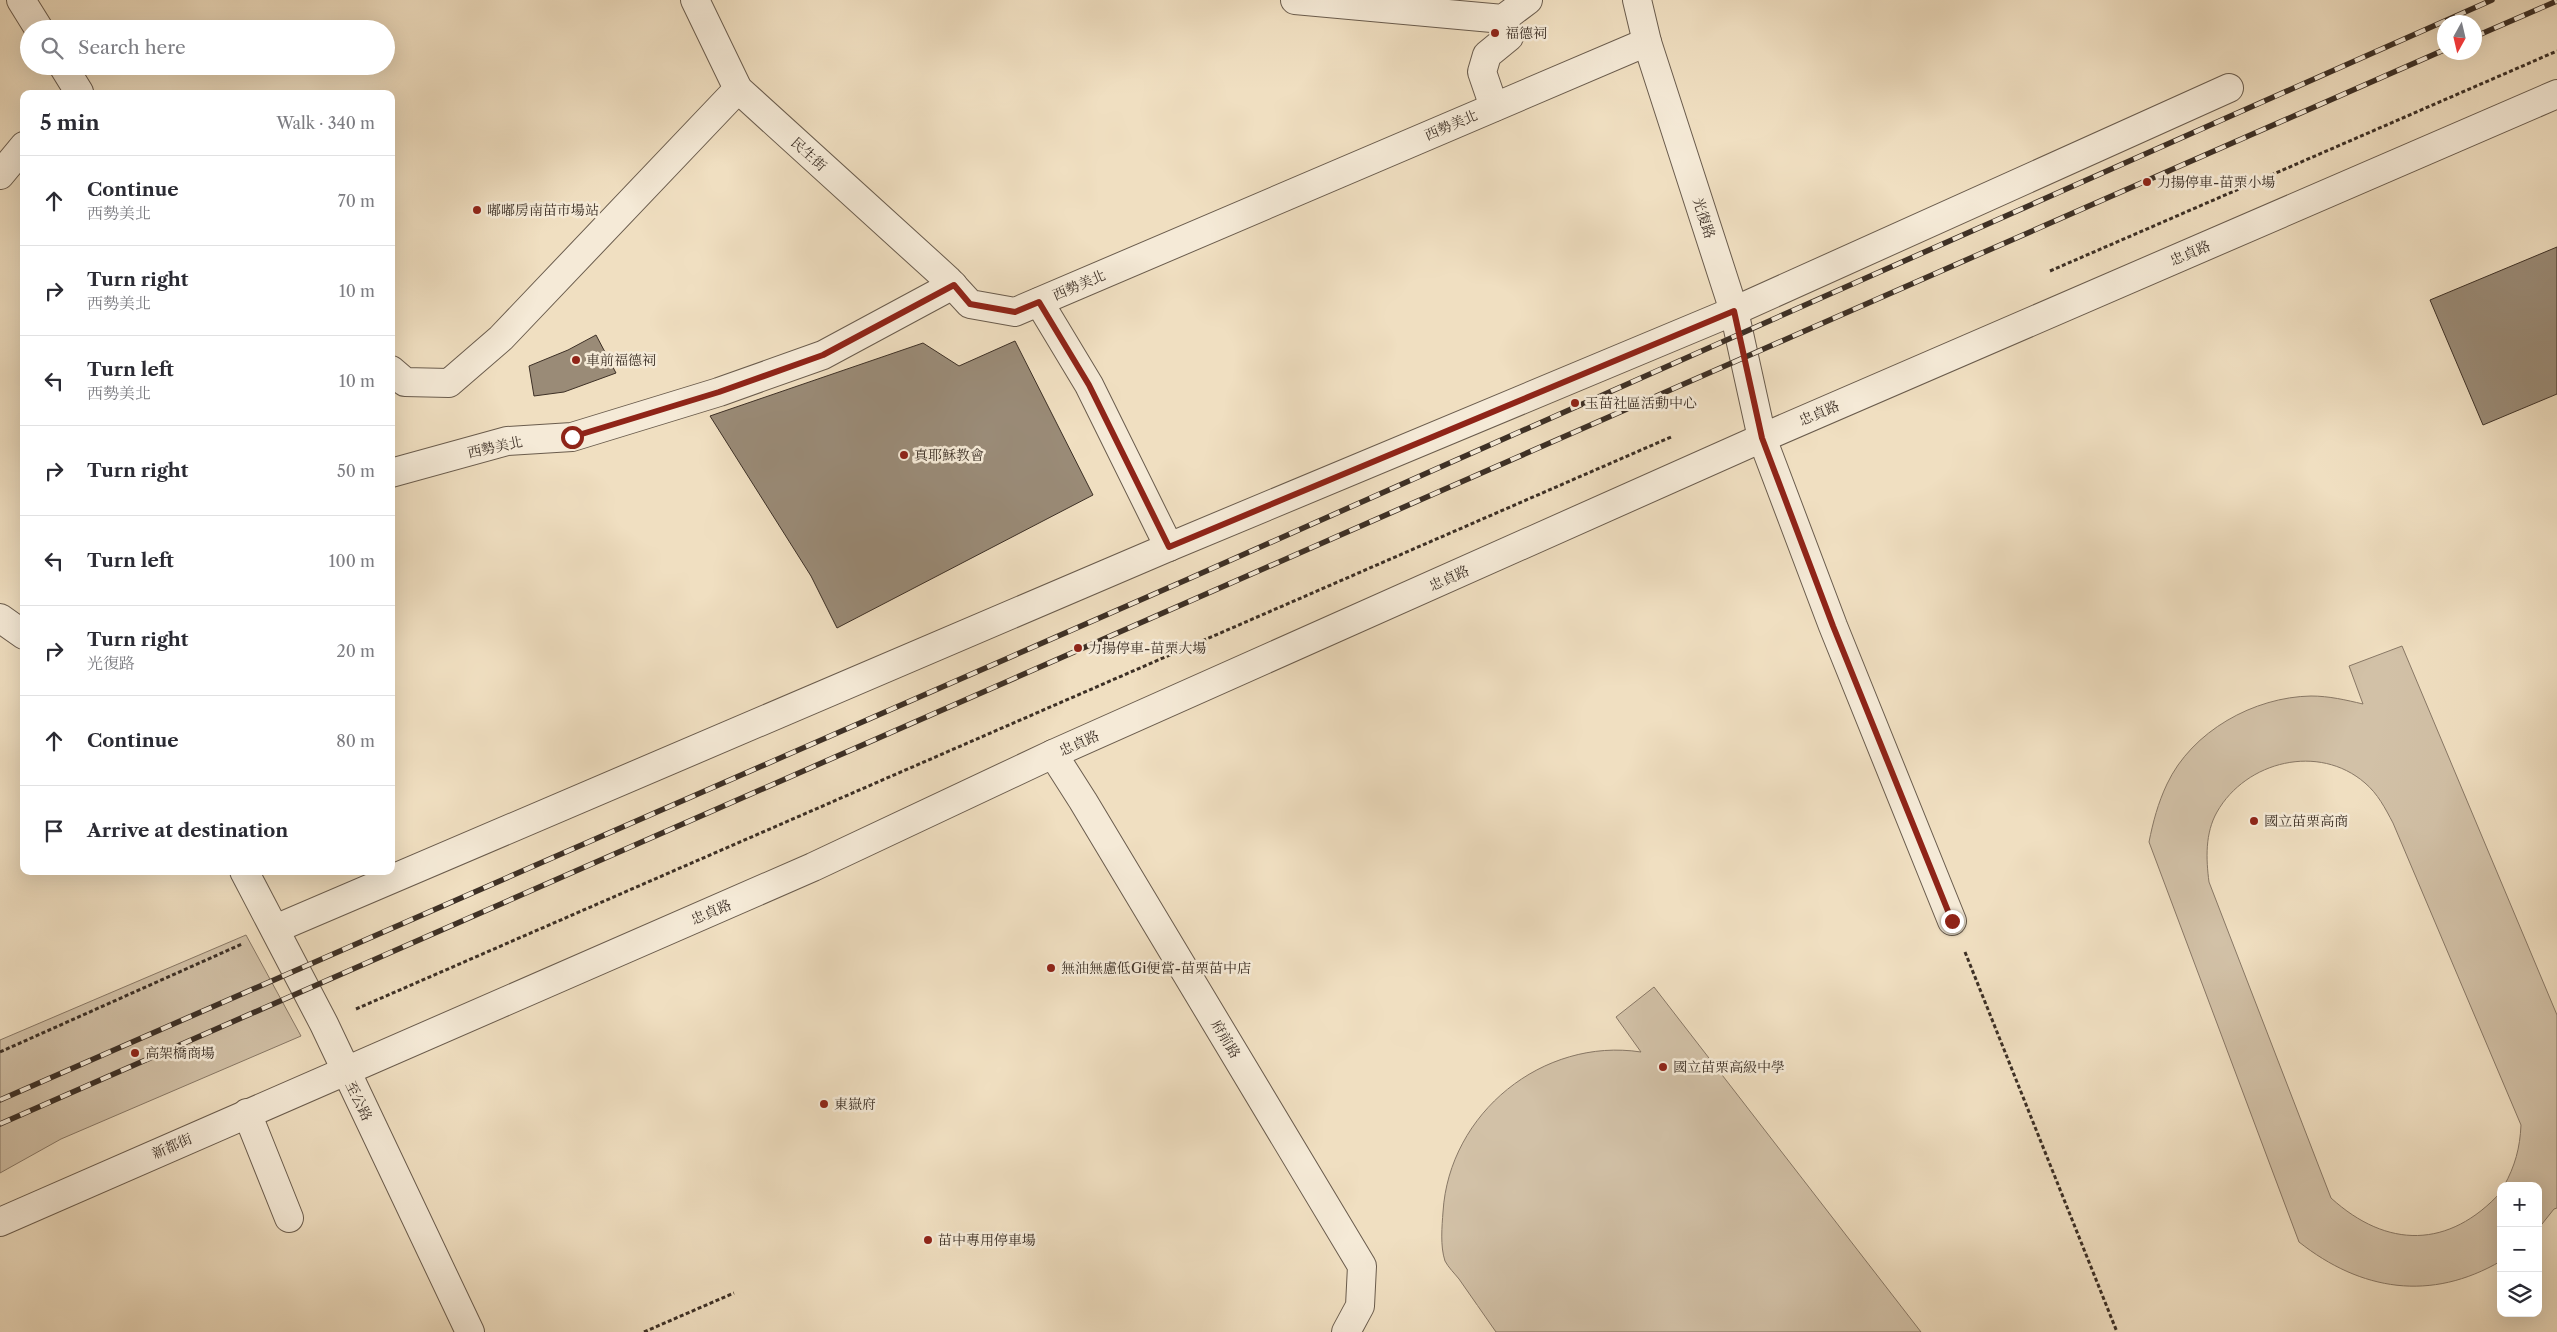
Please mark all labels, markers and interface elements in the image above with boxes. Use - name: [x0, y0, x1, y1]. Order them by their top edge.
- north arrow: [2437, 15, 2482, 60]
- search box: [20, 20, 395, 75]
- place label: 福德祠: [1505, 24, 1547, 42]
- marker: 福德祠: [1489, 27, 1501, 39]
- icon: search: [38, 34, 66, 62]
- text: Search here: [78, 36, 186, 59]
- street label: 西勢美北: [1422, 106, 1480, 144]
- text: 5 min: [40, 110, 100, 135]
- text: Walk · 340 m: [276, 113, 375, 133]
- street label: 民生街: [787, 133, 831, 175]
- place label: 力揚停車-苗栗小場: [2157, 173, 2275, 191]
- marker: 力揚停車-苗栗小場: [2141, 176, 2153, 188]
- text: Continue: [87, 178, 179, 201]
- icon: ahead: [40, 187, 68, 215]
- text: 70 m: [338, 191, 375, 211]
- street label: 光復路: [1689, 195, 1719, 241]
- place label: 嘟嘟房南苗市場站: [487, 201, 599, 219]
- text: 西勢美北: [87, 203, 151, 223]
- marker: 嘟嘟房南苗市場站: [471, 204, 483, 216]
- street label: 忠貞路: [2167, 237, 2213, 269]
- street label: 西勢美北: [1050, 266, 1108, 304]
- text: Turn right: [87, 268, 188, 291]
- icon: right: [40, 277, 68, 305]
- text: 10 m: [339, 281, 375, 301]
- text: 西勢美北: [87, 293, 151, 313]
- place label: 車前福德祠: [586, 351, 656, 369]
- marker: 車前福德祠: [570, 354, 582, 366]
- text: Turn left: [87, 358, 174, 381]
- icon: left: [40, 367, 68, 395]
- text: 10 m: [339, 371, 375, 391]
- text: 西勢美北: [87, 383, 151, 403]
- place label: 玉苗社區活動中心: [1585, 394, 1697, 412]
- marker: 玉苗社區活動中心: [1569, 397, 1581, 409]
- street label: 忠貞路: [1796, 397, 1842, 429]
- route start: [561, 426, 584, 449]
- street label: 西勢美北: [466, 432, 524, 462]
- place label: 真耶穌教會: [914, 446, 984, 464]
- marker: 真耶穌教會: [898, 449, 910, 461]
- icon: right: [40, 457, 68, 485]
- text: Turn right: [87, 459, 188, 482]
- text: 50 m: [337, 461, 375, 481]
- icon: left: [40, 547, 68, 575]
- text: Turn left: [87, 549, 174, 572]
- text: 100 m: [329, 551, 375, 571]
- street label: 忠貞路: [1426, 561, 1472, 595]
- text: Turn right: [87, 628, 188, 651]
- icon: right: [40, 637, 68, 665]
- place label: 力揚停車-苗栗大場: [1088, 639, 1206, 657]
- text: 20 m: [336, 641, 375, 661]
- marker: 力揚停車-苗栗大場: [1072, 642, 1084, 654]
- text: 光復路: [87, 653, 135, 673]
- street label: 忠貞路: [1056, 726, 1102, 760]
- icon: ahead: [40, 727, 68, 755]
- text: Continue: [87, 729, 179, 752]
- text: 80 m: [336, 731, 375, 751]
- place label: 國立苗栗高商: [2264, 812, 2348, 830]
- marker: 國立苗栗高商: [2248, 815, 2260, 827]
- icon: arrive: [40, 817, 68, 845]
- text: Arrive at destination: [87, 819, 288, 842]
- street label: 忠貞路: [688, 896, 734, 928]
- route end: [1941, 910, 1964, 933]
- place label: 無油無慮低Gi便當-苗栗苗中店: [1061, 959, 1251, 977]
- marker: 無油無慮低Gi便當-苗栗苗中店: [1045, 962, 1057, 974]
- street label: 府前路: [1207, 1016, 1245, 1062]
- place label: 高架橋商場: [145, 1044, 215, 1062]
- marker: 高架橋商場: [129, 1047, 141, 1059]
- place label: 國立苗栗高級中學: [1673, 1058, 1785, 1076]
- marker: 國立苗栗高級中學: [1657, 1061, 1669, 1073]
- street label: 至公路: [342, 1078, 376, 1124]
- place label: 東嶽府: [834, 1095, 876, 1113]
- marker: 東嶽府: [818, 1098, 830, 1110]
- street label: 新都街: [149, 1129, 195, 1163]
- map controls: [2497, 1182, 2542, 1317]
- button: +: [2497, 1182, 2542, 1227]
- button: −: [2497, 1227, 2542, 1272]
- place label: 苗中專用停車場: [938, 1231, 1036, 1249]
- marker: 苗中專用停車場: [922, 1234, 934, 1246]
- button: layers: [2497, 1272, 2542, 1317]

